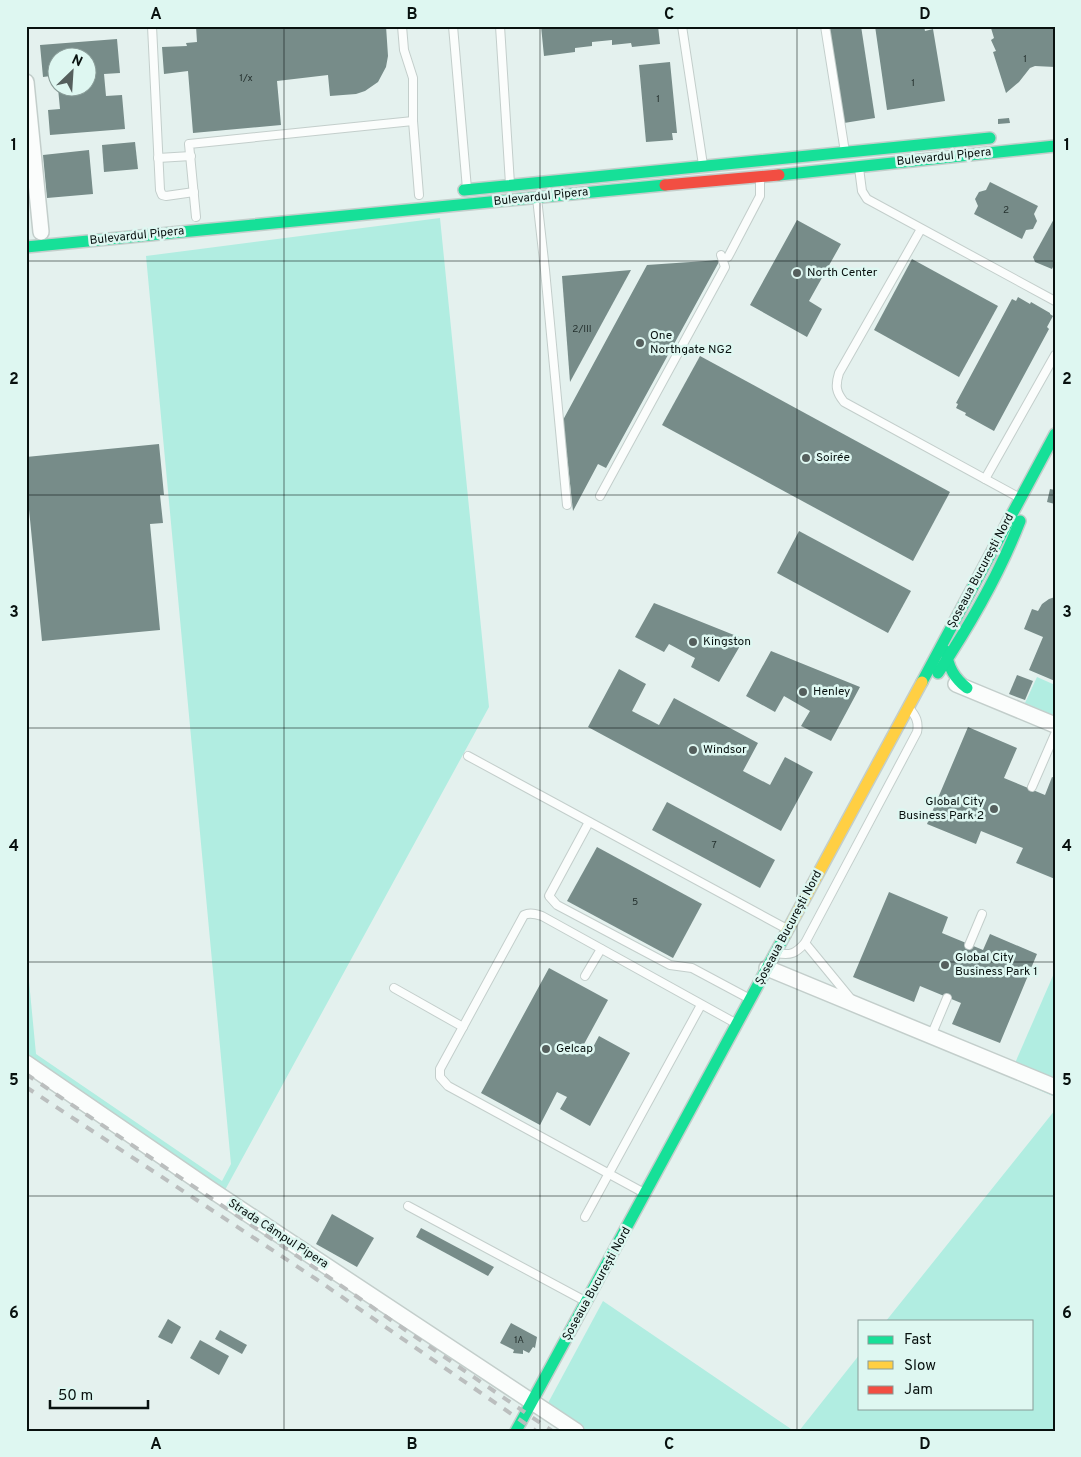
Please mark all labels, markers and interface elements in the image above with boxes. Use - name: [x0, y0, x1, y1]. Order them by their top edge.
- text: A: [150, 5, 162, 25]
- text: B: [406, 5, 418, 25]
- text: C: [664, 5, 674, 25]
- text: D: [919, 5, 931, 25]
- north arrow: [48, 48, 98, 98]
- text: N: [69, 52, 85, 71]
- house number: 1: [1023, 53, 1027, 66]
- house number: 1/x: [239, 72, 253, 85]
- house number: 1: [911, 77, 915, 90]
- house number: 1: [656, 93, 660, 106]
- text: 1: [11, 136, 17, 156]
- text: 1: [1064, 136, 1070, 156]
- street label: Bulevardul Pipera: [896, 144, 992, 170]
- street label: Bulevardul Pipera: [493, 184, 589, 210]
- house number: 2: [1003, 204, 1009, 217]
- street label: Bulevardul Pipera: [89, 223, 185, 249]
- place label: North Center: [807, 265, 878, 281]
- marker: North Center: [791, 267, 803, 279]
- house number: 2/III: [572, 323, 592, 336]
- place label: One Northgate NG2: [650, 328, 732, 358]
- marker: One Northgate NG2: [634, 337, 646, 349]
- text: 2: [9, 370, 19, 390]
- text: 2: [1062, 370, 1072, 390]
- place label: Soirée: [816, 450, 850, 466]
- marker: Soirée: [800, 452, 812, 464]
- street label: Șoseaua București Nord: [944, 511, 1018, 631]
- text: 3: [9, 603, 19, 623]
- text: 3: [1062, 603, 1072, 623]
- place label: Kingston: [703, 634, 751, 650]
- marker: Kingston: [687, 636, 699, 648]
- place label: Henley: [813, 684, 850, 700]
- marker: Henley: [797, 686, 809, 698]
- place label: Windsor: [703, 742, 747, 758]
- marker: Windsor: [687, 744, 699, 756]
- place label: Global City Business Park 2: [898, 794, 984, 824]
- marker: Global City Business Park 2: [988, 803, 1000, 815]
- text: 4: [9, 837, 19, 857]
- text: 4: [1062, 837, 1072, 857]
- house number: 7: [711, 839, 717, 852]
- street label: Șoseaua București Nord: [752, 868, 826, 988]
- house number: 5: [632, 896, 638, 909]
- place label: Global City Business Park 1: [955, 950, 1038, 980]
- marker: Global City Business Park 1: [939, 959, 951, 971]
- place label: Gelcap: [556, 1041, 593, 1057]
- marker: Gelcap: [540, 1043, 552, 1055]
- text: 5: [9, 1071, 19, 1091]
- text: 5: [1062, 1071, 1072, 1091]
- street label: Strada Câmpul Pipera: [225, 1196, 331, 1272]
- street label: Șoseaua București Nord: [559, 1224, 635, 1344]
- text: 6: [9, 1304, 19, 1324]
- text: 6: [1062, 1304, 1072, 1324]
- legend: [858, 1320, 1034, 1410]
- text: Fast: [904, 1331, 932, 1350]
- house number: 1A: [514, 1334, 524, 1347]
- text: Slow: [904, 1357, 936, 1376]
- scale bar: [50, 1377, 148, 1409]
- text: Jam: [904, 1381, 933, 1400]
- text: 50 m: [58, 1387, 93, 1406]
- text: A: [150, 1435, 162, 1455]
- text: B: [406, 1435, 418, 1455]
- text: C: [664, 1435, 674, 1455]
- text: D: [919, 1435, 931, 1455]

